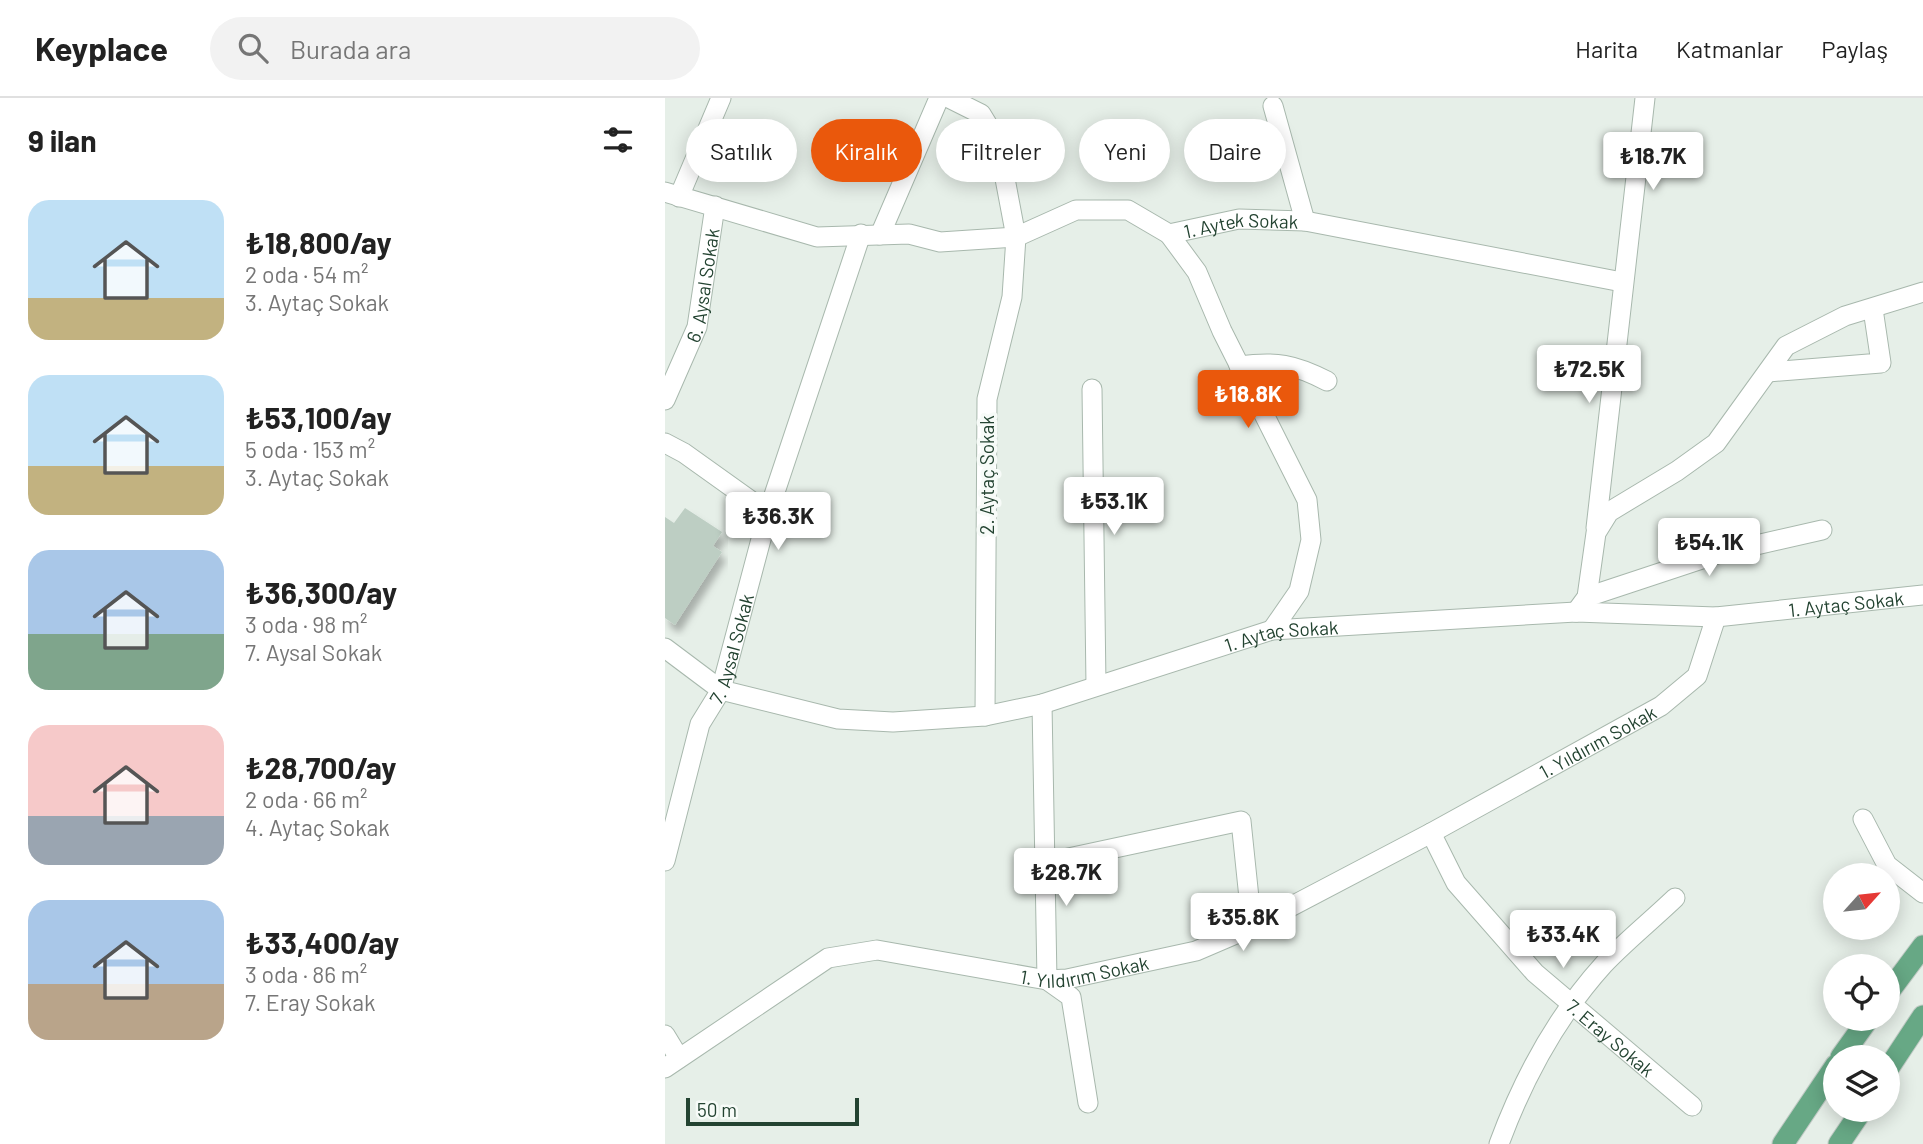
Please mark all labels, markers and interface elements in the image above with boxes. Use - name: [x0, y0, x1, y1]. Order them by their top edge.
- search box: [210, 17, 700, 80]
- text: Keyplace: [35, 28, 168, 68]
- icon: search: [234, 29, 272, 67]
- text: Burada ara: [290, 33, 411, 64]
- text: Harita: [1575, 34, 1638, 63]
- text: Katmanlar: [1676, 34, 1783, 63]
- text: Paylaş: [1821, 34, 1888, 63]
- chip: Satılık: [686, 119, 797, 182]
- chip: Kiralık: [811, 119, 922, 182]
- chip: Filtreler: [936, 119, 1065, 182]
- chip: Yeni: [1079, 119, 1170, 182]
- chip: Daire: [1184, 119, 1286, 182]
- icon: filters: [599, 121, 637, 159]
- text: 9 ilan: [28, 122, 97, 158]
- pin: ₺18.7K: [1596, 132, 1710, 192]
- text: ₺18.7K: [1619, 141, 1687, 169]
- street label: 1. Aytek Sokak: [1181, 207, 1299, 242]
- text: ₺18,800/ay: [245, 224, 392, 260]
- street label: 6. Aysal Sokak: [680, 226, 723, 346]
- icon: home: [84, 228, 168, 312]
- text: 2 oda · 54 m²: [245, 260, 368, 288]
- text: 3. Aytaç Sokak: [245, 288, 389, 316]
- pin: ₺72.5K: [1532, 345, 1646, 405]
- text: ₺72.5K: [1553, 354, 1625, 382]
- pin: ₺18.8K: [1191, 370, 1305, 430]
- text: ₺18.8K: [1214, 379, 1282, 407]
- text: ₺53,100/ay: [245, 399, 392, 435]
- icon: home: [84, 403, 168, 487]
- street label: 2. Aytaç Sokak: [975, 415, 998, 535]
- text: 5 oda · 153 m²: [245, 435, 375, 463]
- text: 3. Aytaç Sokak: [245, 463, 389, 491]
- pin: ₺53.1K: [1057, 478, 1171, 537]
- text: ₺53.1K: [1080, 486, 1148, 514]
- pin: ₺36.3K: [721, 492, 835, 552]
- text: ₺36.3K: [742, 501, 814, 529]
- pin: ₺54.1K: [1652, 518, 1766, 578]
- text: ₺54.1K: [1674, 527, 1744, 555]
- text: ₺36,300/ay: [245, 574, 397, 610]
- icon: home: [84, 578, 168, 662]
- street label: 1. Aytaç Sokak: [1787, 586, 1905, 621]
- street label: 7. Aysal Sokak: [704, 591, 758, 708]
- text: 3 oda · 98 m²: [245, 610, 367, 638]
- street label: 1. Aytaç Sokak: [1221, 615, 1339, 656]
- text: 7. Aysal Sokak: [245, 638, 382, 666]
- street label: 1. Yıldırım Sokak: [1535, 700, 1660, 783]
- text: ₺28,700/ay: [245, 749, 396, 785]
- icon: home: [84, 753, 168, 837]
- text: 2 oda · 66 m²: [245, 785, 368, 813]
- text: 4. Aytaç Sokak: [245, 813, 390, 841]
- pin: ₺28.7K: [1009, 848, 1123, 908]
- text: ₺28.7K: [1030, 857, 1102, 885]
- north arrow: [1823, 863, 1901, 940]
- map controls: [1823, 863, 1900, 1122]
- pin: ₺35.8K: [1186, 894, 1300, 953]
- text: ₺35.8K: [1207, 902, 1279, 930]
- pin: ₺33.4K: [1506, 910, 1620, 970]
- text: ₺33.4K: [1526, 919, 1600, 947]
- text: ₺33,400/ay: [245, 924, 399, 960]
- icon: home: [84, 928, 168, 1012]
- street label: 1. Yıldırım Sokak: [1019, 950, 1151, 992]
- button: locate: [1823, 954, 1900, 1031]
- text: 3 oda · 86 m²: [245, 960, 367, 988]
- text: 7. Eray Sokak: [245, 988, 375, 1016]
- street label: 7. Eray Sokak: [1562, 994, 1659, 1081]
- button: layers: [1823, 1045, 1900, 1122]
- scale bar: [686, 1095, 859, 1127]
- text: 50 m: [697, 1098, 737, 1121]

